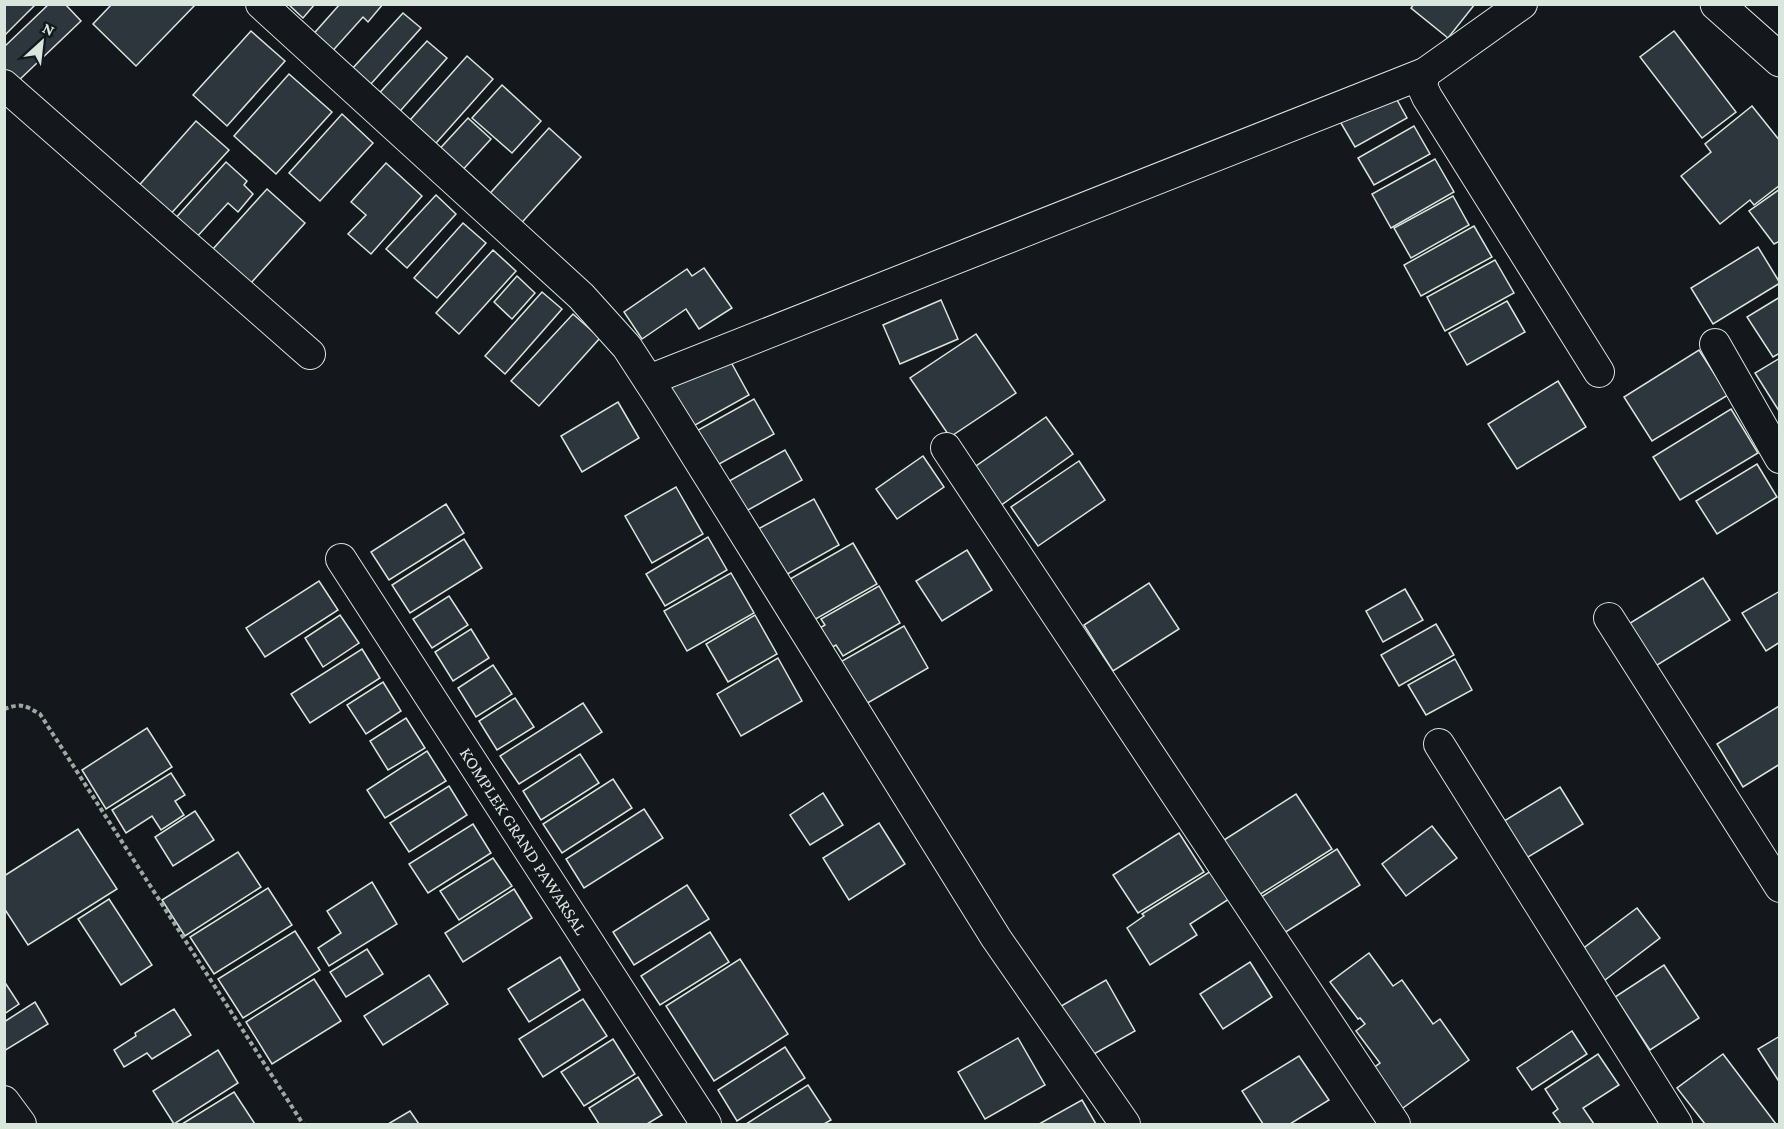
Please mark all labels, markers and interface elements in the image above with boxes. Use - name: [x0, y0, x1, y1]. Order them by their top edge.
- north arrow: [12, 12, 72, 72]
- text: N: [40, 19, 57, 39]
- street label: KOMPLEK GRAND PAWARSAL: [456, 744, 591, 939]

